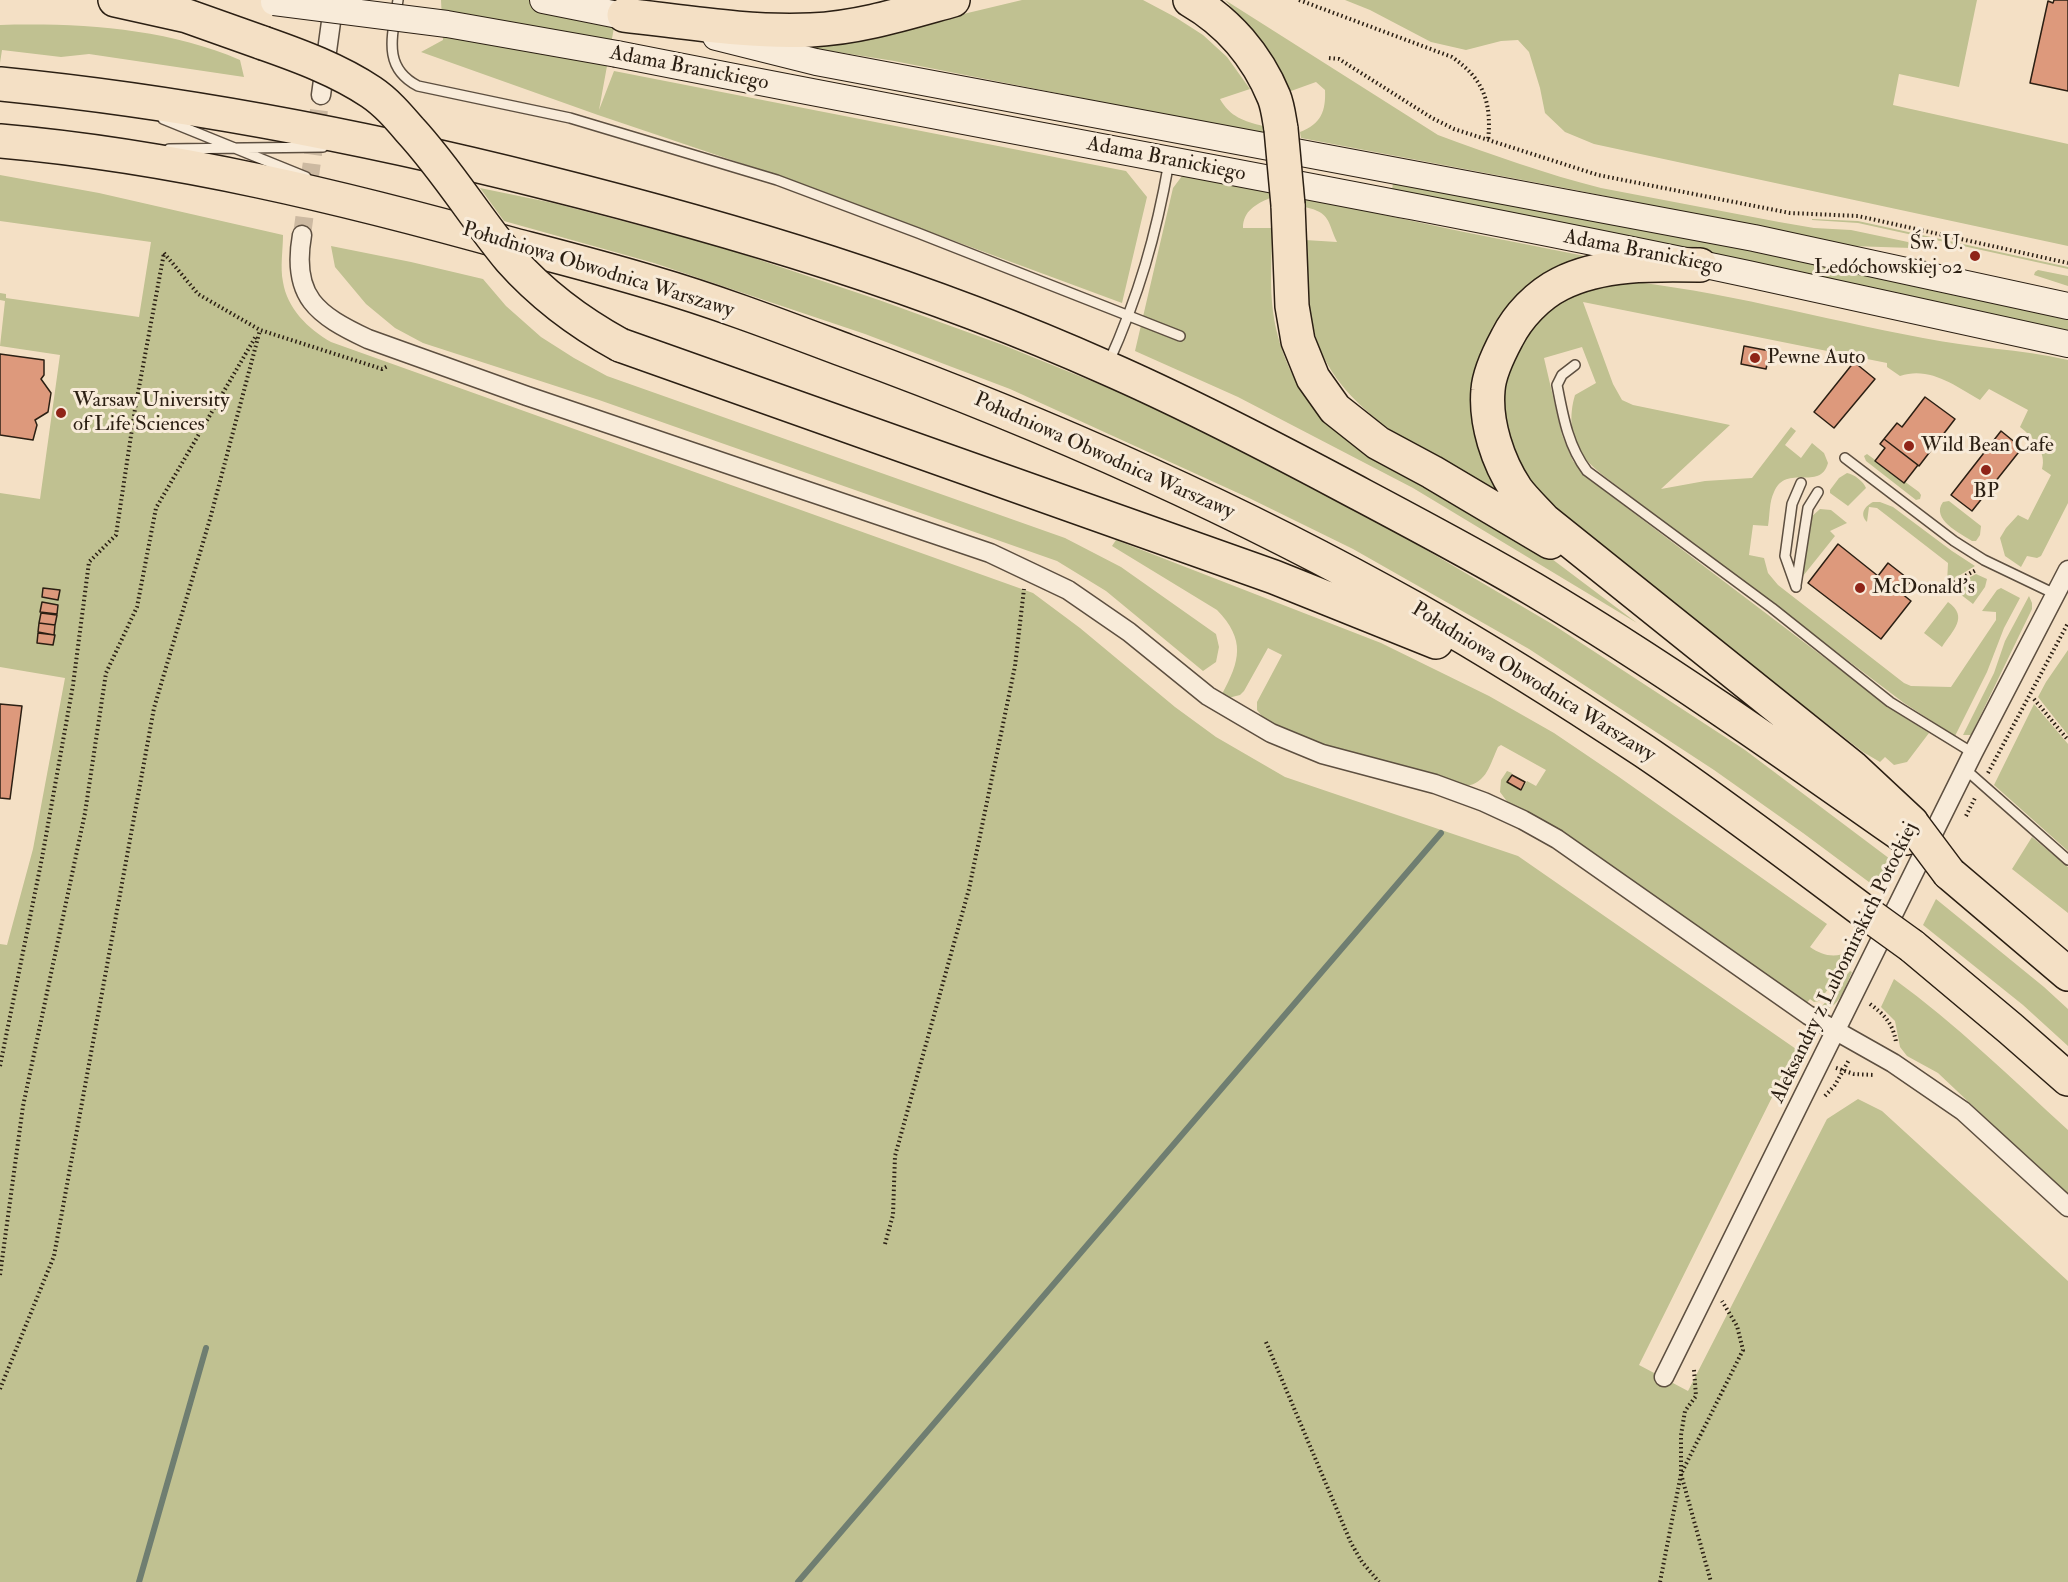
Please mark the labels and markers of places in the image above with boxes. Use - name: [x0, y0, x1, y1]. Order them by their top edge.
- place label: Św. U. Ledóchowskiej 02: [1814, 231, 1963, 281]
- marker: Św. U. Ledóchowskiej 02: [1968, 249, 1982, 263]
- place label: Pewne Auto: [1767, 345, 1865, 371]
- marker: Pewne Auto: [1748, 351, 1762, 365]
- place label: Warsaw University of Life Sciences: [73, 388, 230, 438]
- marker: Warsaw University of Life Sciences: [54, 406, 68, 420]
- place label: Wild Bean Cafe: [1921, 433, 2054, 459]
- marker: Wild Bean Cafe: [1902, 439, 1916, 453]
- marker: BP: [1979, 463, 1993, 477]
- place label: BP: [1973, 479, 1999, 505]
- place label: McDonald's: [1872, 575, 1975, 601]
- marker: McDonald's: [1853, 581, 1867, 595]

